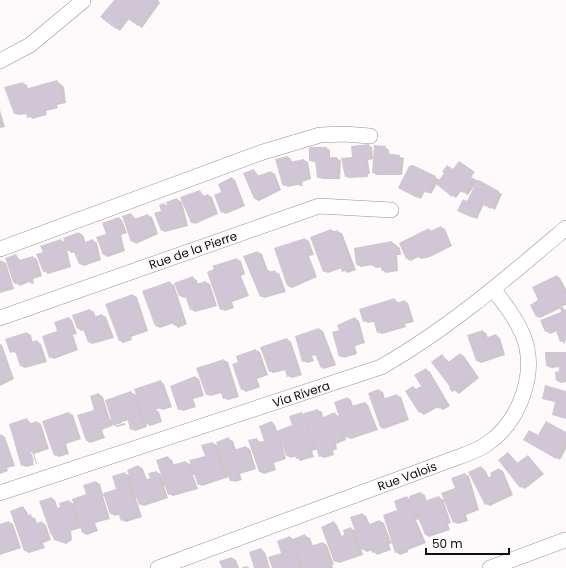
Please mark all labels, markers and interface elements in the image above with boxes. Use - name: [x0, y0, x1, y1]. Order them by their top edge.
- street label: Rue de la Pierre: [147, 227, 239, 273]
- street label: Via Rivera: [270, 377, 332, 411]
- street label: Rue Valois: [375, 457, 439, 495]
- scale bar: [426, 530, 509, 556]
- text: 50 m: [432, 535, 463, 552]

